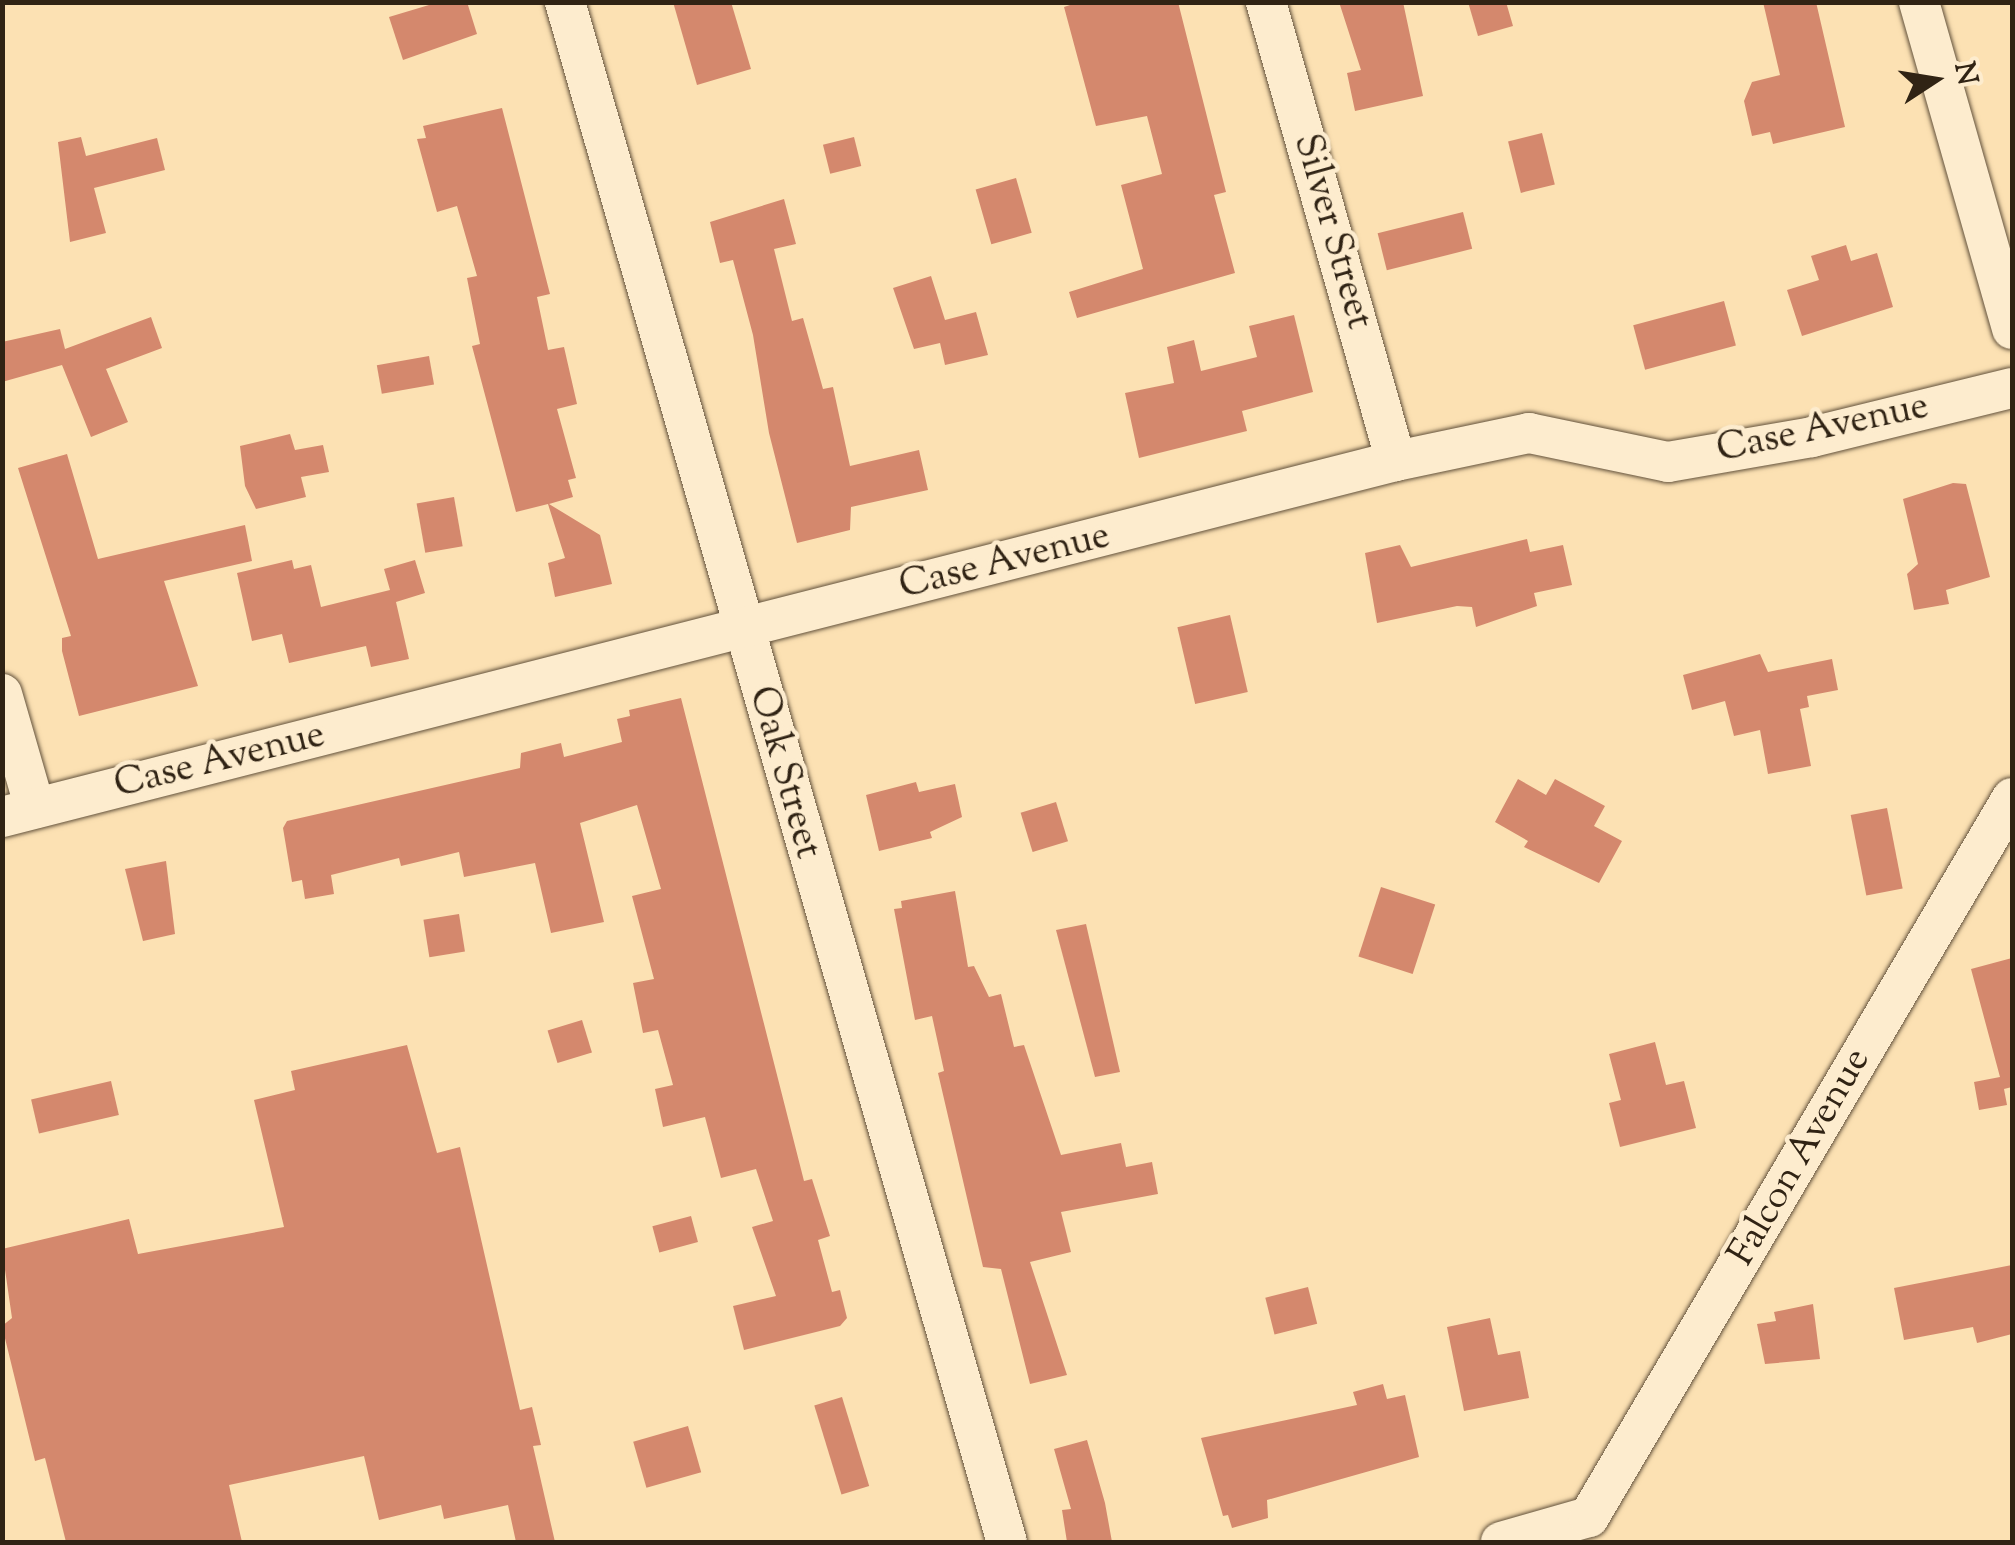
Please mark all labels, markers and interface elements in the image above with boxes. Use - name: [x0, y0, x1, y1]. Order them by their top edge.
- north arrow: [1885, 30, 1985, 130]
- text: N: [1942, 59, 1986, 89]
- street label: Silver Street: [1281, 129, 1381, 335]
- street label: Case Avenue: [1713, 385, 1933, 475]
- street label: Case Avenue: [895, 515, 1115, 611]
- street label: Oak Street: [737, 682, 829, 864]
- street label: Case Avenue: [110, 714, 330, 810]
- street label: Falcon Avenue: [1720, 1041, 1882, 1275]

